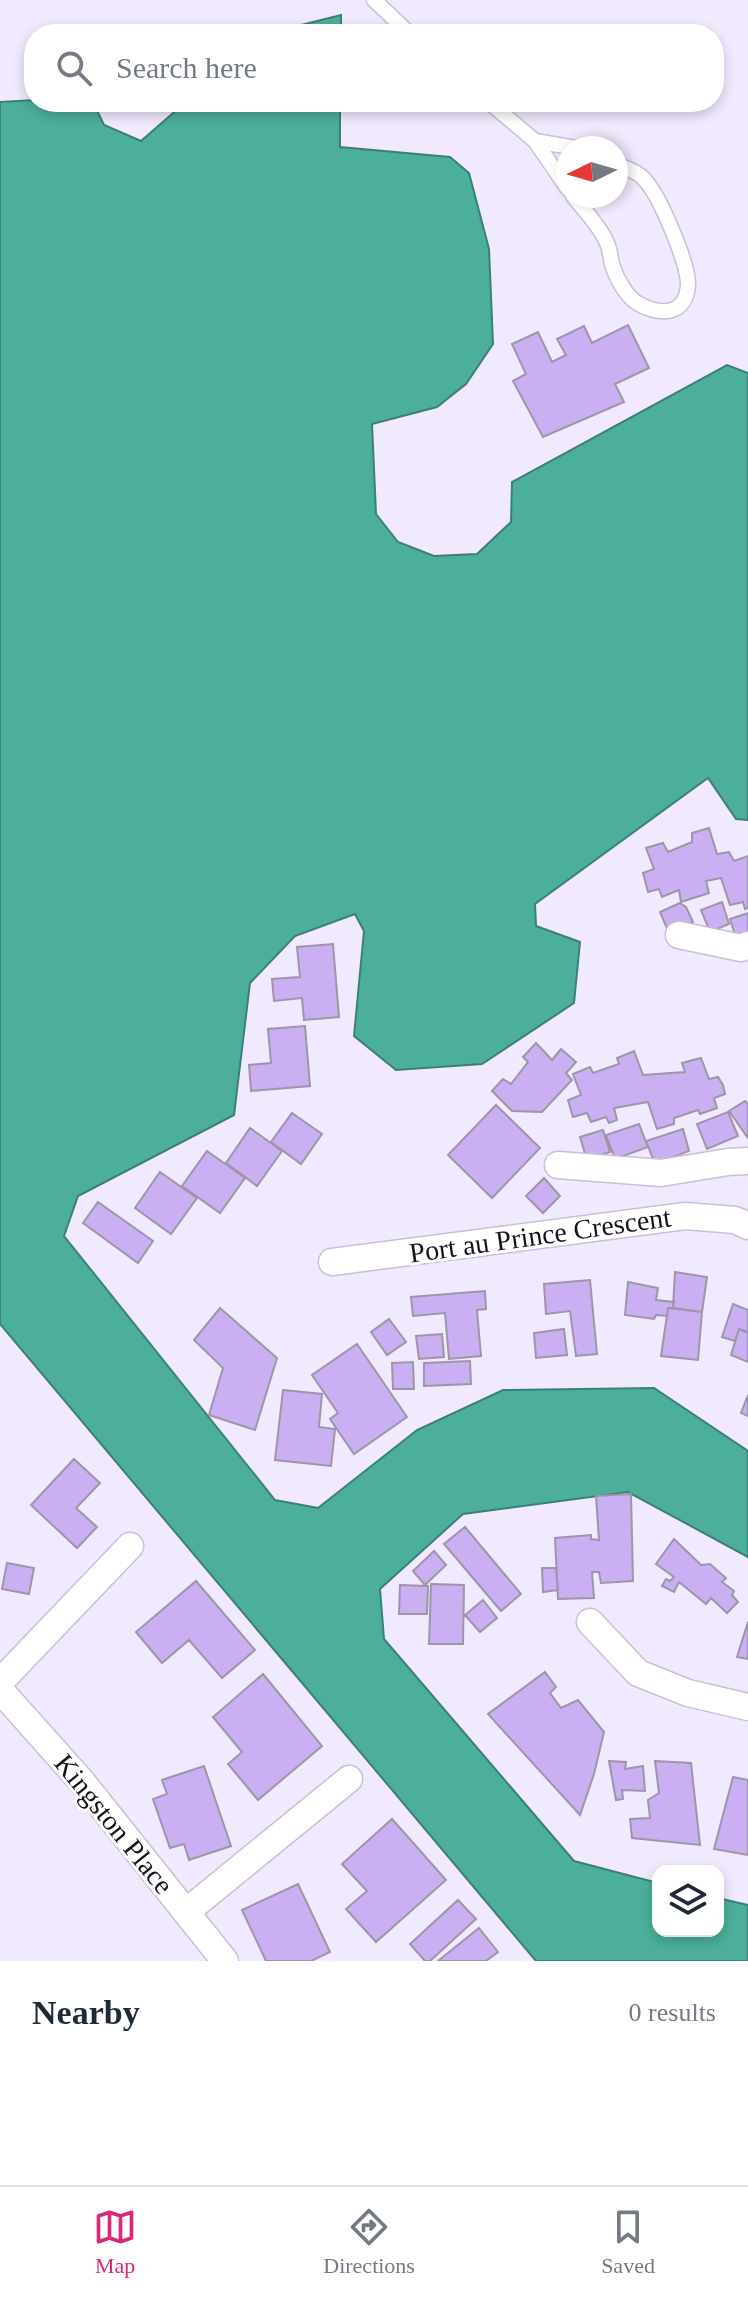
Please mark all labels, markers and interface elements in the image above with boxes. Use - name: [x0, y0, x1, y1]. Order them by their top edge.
- search box: [24, 24, 724, 112]
- icon: search: [52, 46, 96, 90]
- text: Search here: [116, 51, 257, 84]
- north arrow: [556, 136, 628, 208]
- street label: Port au Prince Crescent: [407, 1201, 673, 1269]
- street label: Kingston Place: [48, 1748, 180, 1900]
- map controls: [652, 1865, 724, 1937]
- button: layers: [652, 1865, 724, 1937]
- text: Nearby: [32, 1994, 140, 2031]
- text: 0 results: [629, 1998, 716, 2027]
- tab: Map: [93, 2205, 137, 2279]
- tab: Directions: [323, 2205, 415, 2279]
- tab: Saved: [601, 2205, 655, 2279]

